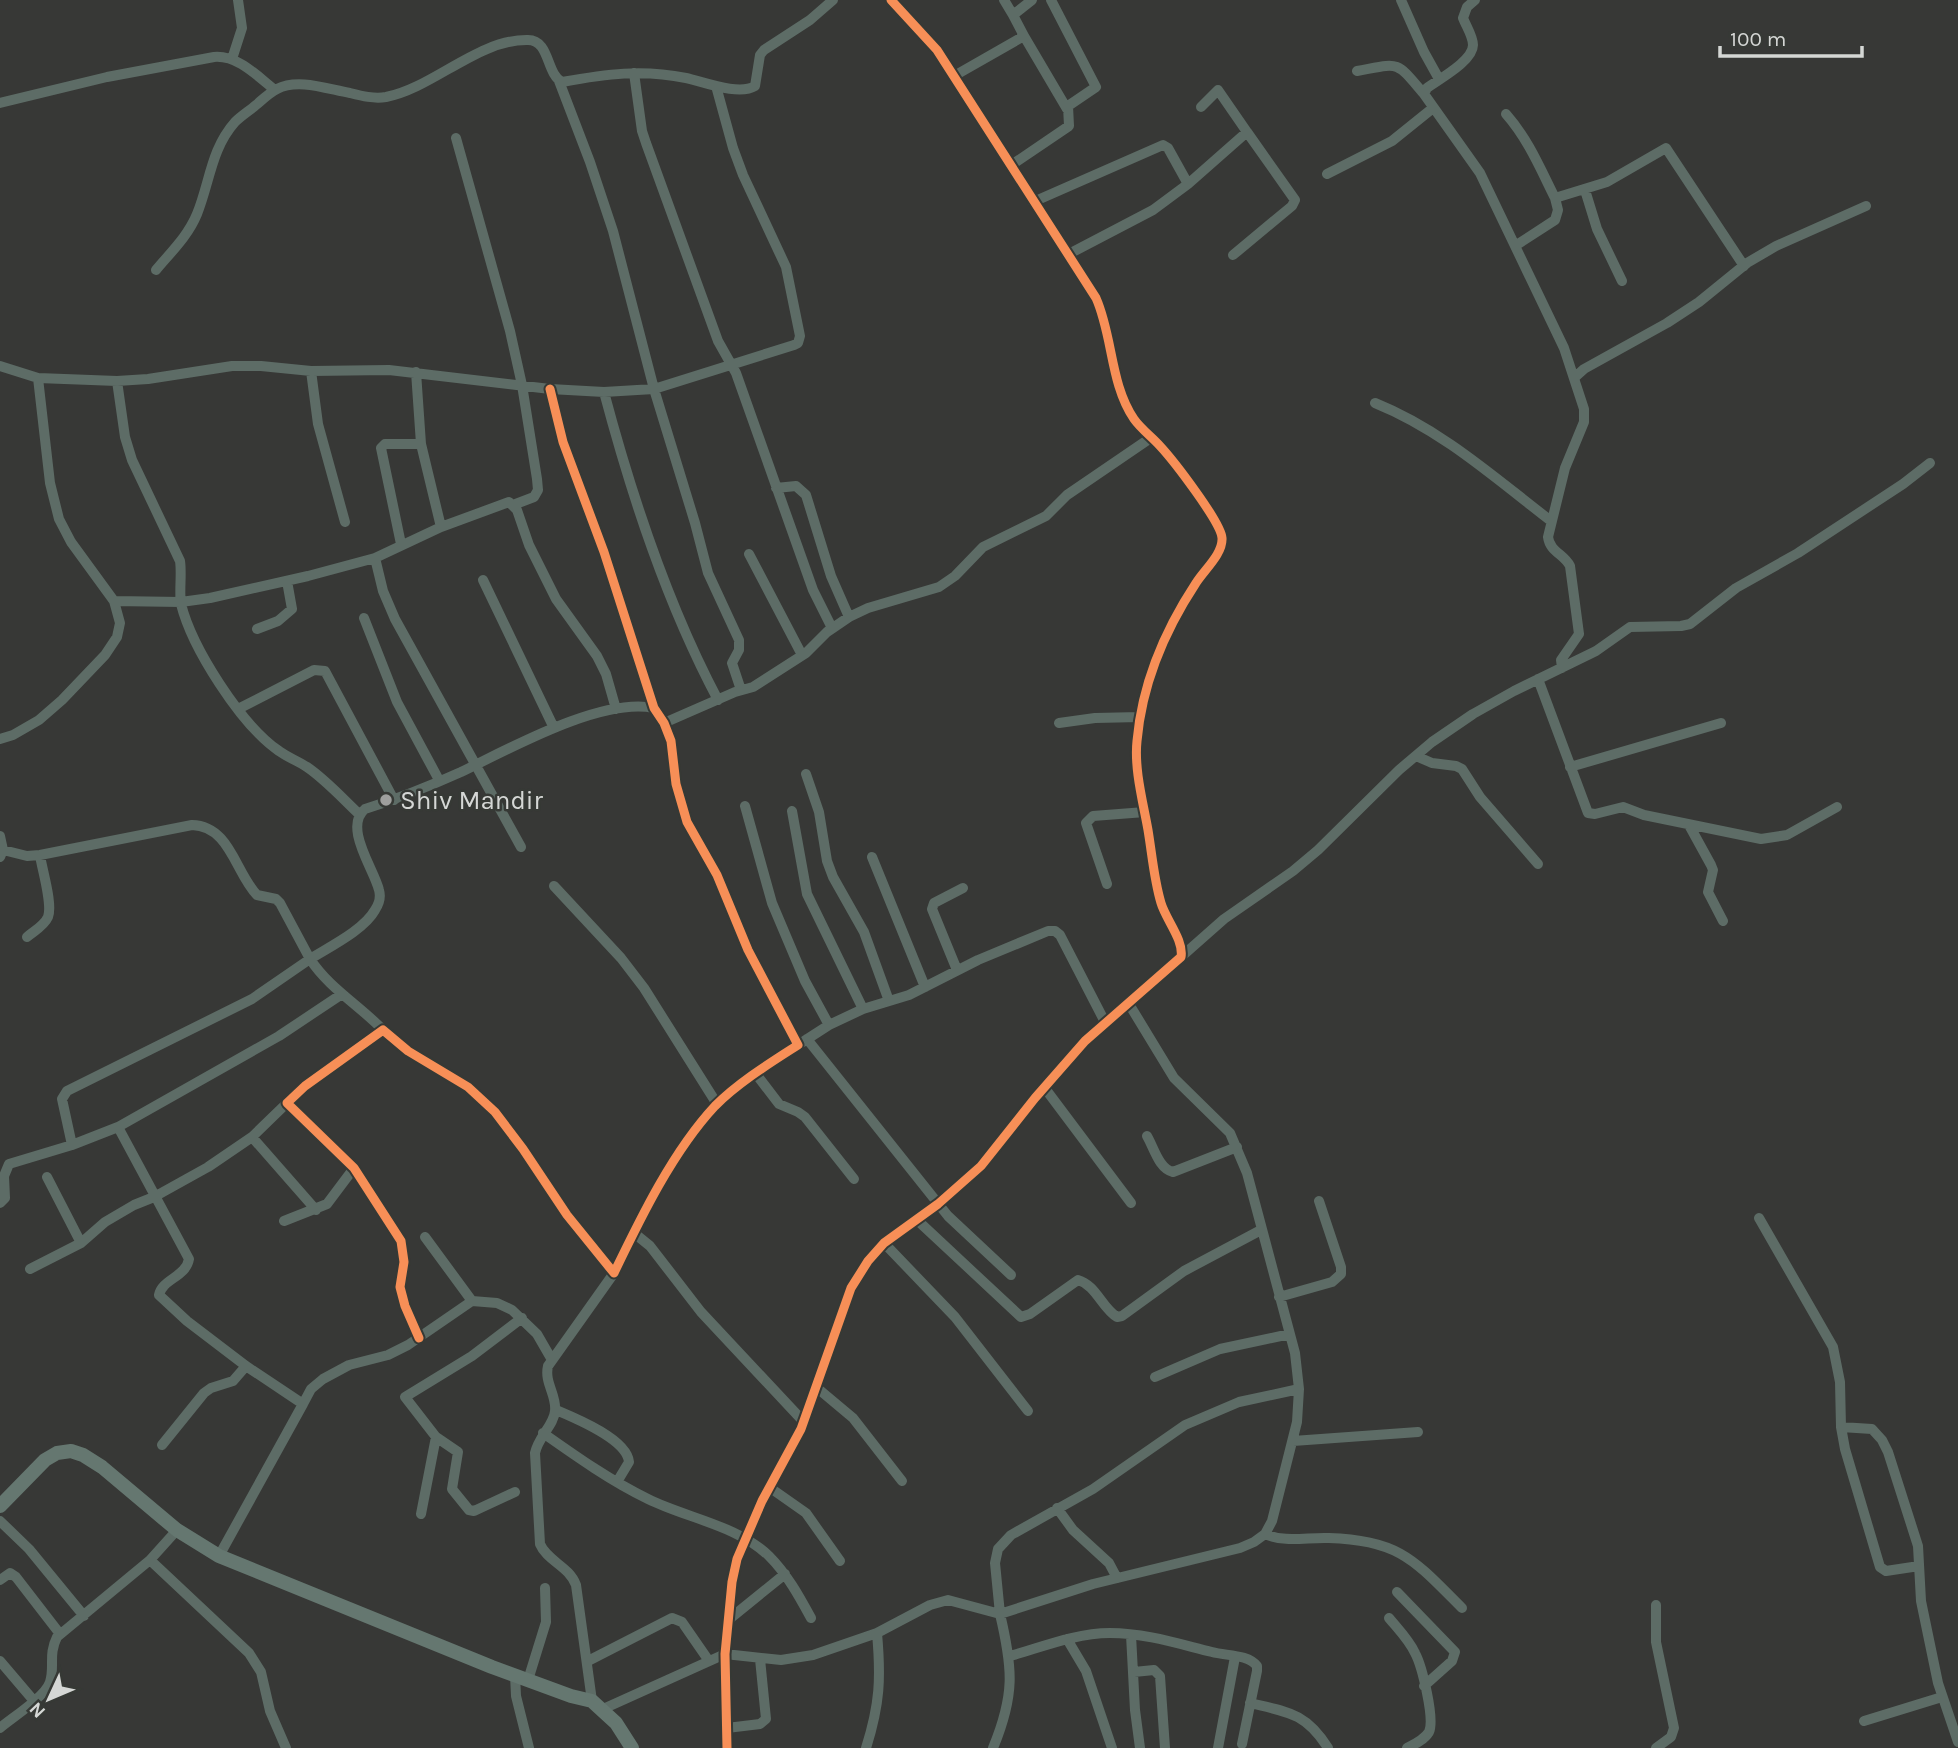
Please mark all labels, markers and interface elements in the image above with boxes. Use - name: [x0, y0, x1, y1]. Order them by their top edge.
- scale bar: [1720, 14, 1862, 58]
- text: 100 m: [1730, 27, 1787, 51]
- place label: Shiv Mandir: [400, 785, 544, 816]
- marker: Shiv Mandir: [378, 792, 394, 808]
- north arrow: [14, 1664, 84, 1734]
- text: N: [25, 1698, 50, 1723]

